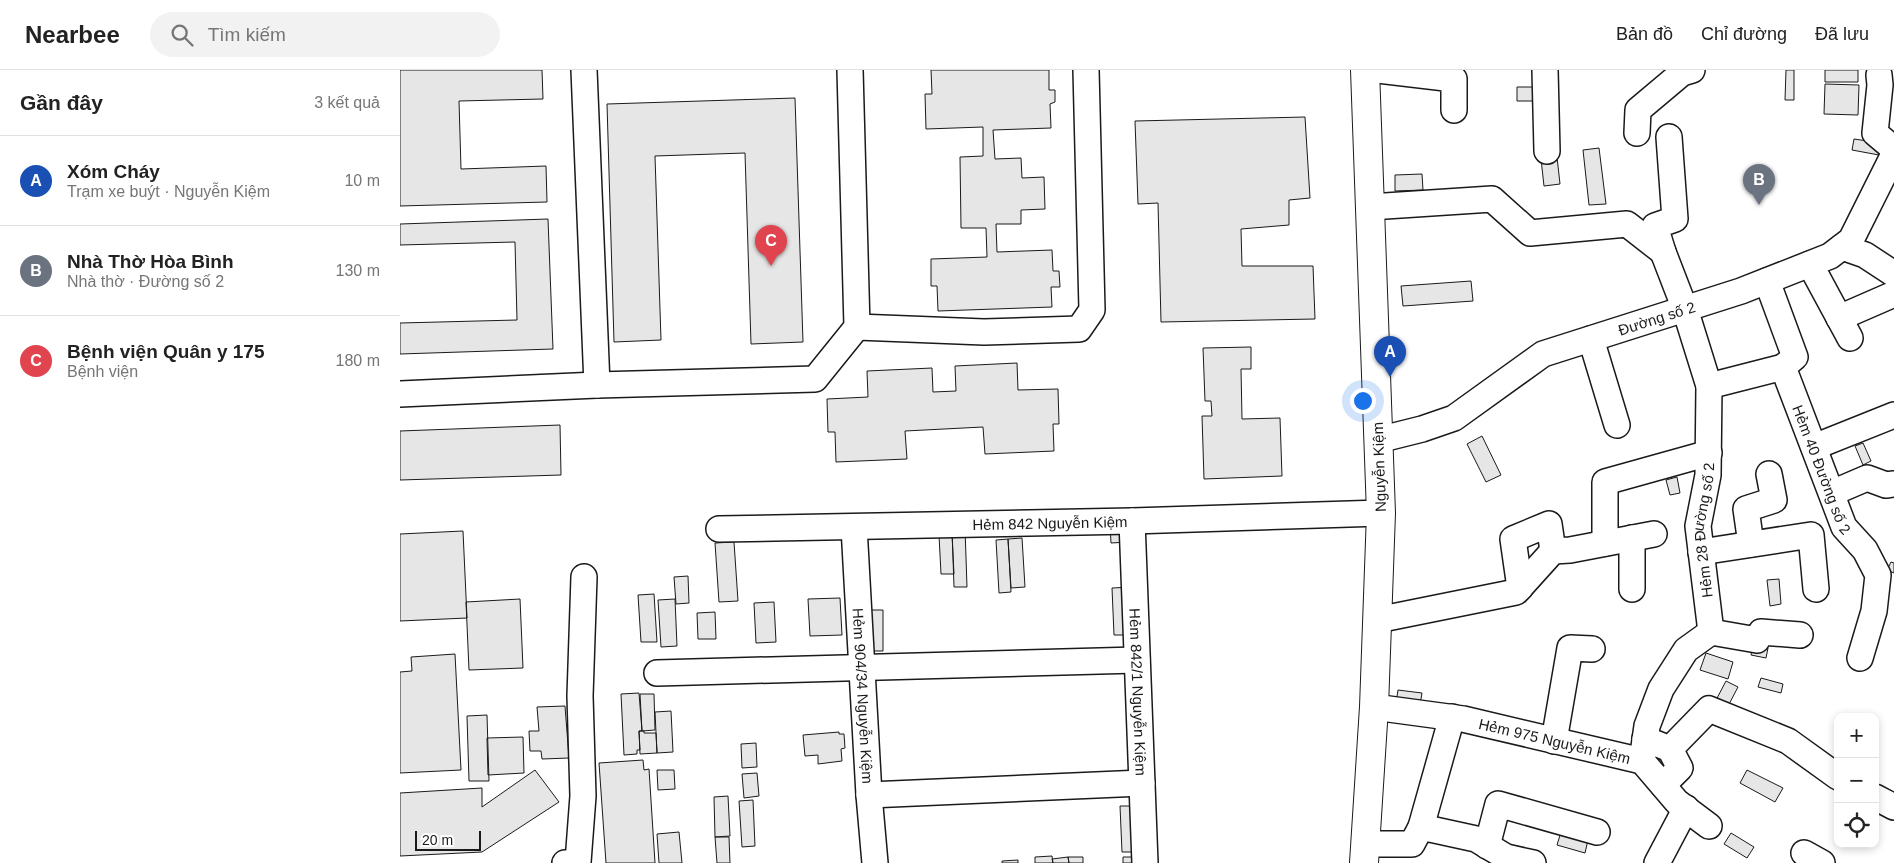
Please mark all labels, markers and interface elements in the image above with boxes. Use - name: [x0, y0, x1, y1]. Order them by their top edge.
- search box: [150, 12, 500, 57]
- text: Nearbee: [25, 21, 120, 48]
- icon: search: [168, 21, 196, 49]
- text: Tìm kiếm: [208, 24, 286, 45]
- text: Bản đồ: [1616, 24, 1673, 44]
- text: Chỉ đường: [1701, 24, 1787, 44]
- text: Đã lưu: [1815, 24, 1869, 44]
- text: Gần đây: [20, 91, 103, 114]
- text: 3 kết quả: [314, 94, 380, 111]
- text: Xóm Cháy: [67, 161, 160, 182]
- pin: B: [1743, 164, 1775, 205]
- text: A: [30, 172, 42, 189]
- text: 10 m: [344, 172, 380, 189]
- text: Trạm xe buýt · Nguyễn Kiệm: [67, 183, 270, 200]
- pin: C: [755, 225, 787, 266]
- text: Nhà Thờ Hòa Bình: [67, 251, 234, 272]
- text: B: [30, 262, 42, 279]
- text: 130 m: [336, 262, 380, 279]
- text: Nhà thờ · Đường số 2: [67, 273, 224, 290]
- street label: Đường số 2: [1616, 298, 1697, 338]
- pin: A: [1374, 336, 1406, 377]
- text: Bệnh viện Quân y 175: [67, 341, 264, 362]
- text: C: [30, 352, 42, 369]
- text: 180 m: [336, 352, 380, 369]
- text: Bệnh viện: [67, 363, 138, 380]
- your location: [1350, 388, 1376, 414]
- street label: Hẻm 40 Đường số 2: [1790, 402, 1855, 538]
- street label: Nguyễn Kiệm: [1369, 422, 1389, 512]
- street label: Hẻm 28 Đường số 2: [1689, 462, 1717, 599]
- street label: Hẻm 842 Nguyễn Kiệm: [972, 513, 1128, 533]
- street label: Hẻm 904/34 Nguyễn Kiệm: [850, 607, 877, 784]
- street label: Hẻm 842/1 Nguyễn Kiệm: [1127, 608, 1150, 776]
- map controls: [1834, 713, 1879, 848]
- button: +: [1834, 713, 1879, 758]
- street label: Hẻm 975 Nguyễn Kiệm: [1477, 715, 1632, 767]
- button: −: [1834, 758, 1879, 803]
- button: locate: [1834, 803, 1879, 848]
- scale bar: [415, 828, 481, 851]
- text: 20 m: [422, 832, 453, 848]

